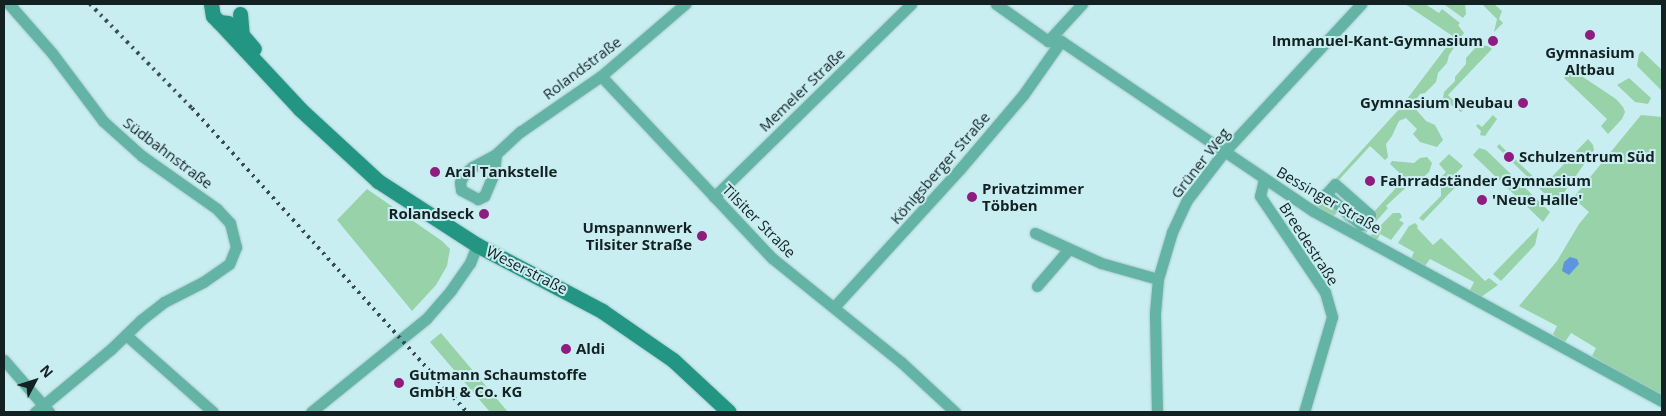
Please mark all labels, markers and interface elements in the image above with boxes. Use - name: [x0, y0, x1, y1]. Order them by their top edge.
- marker: Gymnasium Altbau: [1584, 29, 1596, 41]
- place label: Immanuel-Kant-Gymnasium: [1272, 32, 1483, 50]
- street label: Rolandstraße: [539, 33, 625, 103]
- marker: Immanuel-Kant-Gymnasium: [1487, 35, 1499, 47]
- place label: Gymnasium Altbau: [1545, 43, 1635, 78]
- street label: Memeler Straße: [755, 45, 849, 135]
- place label: Gymnasium Neubau: [1360, 94, 1513, 112]
- marker: Gymnasium Neubau: [1517, 97, 1529, 109]
- street label: Königsberger Straße: [886, 108, 994, 228]
- street label: Südbahnstraße: [120, 114, 216, 192]
- street label: Grüner Weg: [1167, 124, 1233, 202]
- place label: Schulzentrum Süd: [1519, 148, 1655, 166]
- marker: Schulzentrum Süd: [1503, 151, 1515, 163]
- place label: Aral Tankstelle: [445, 163, 557, 181]
- street label: Bessinger Straße: [1273, 163, 1385, 237]
- marker: Aral Tankstelle: [429, 166, 441, 178]
- place label: Fahrradständer Gymnasium: [1380, 172, 1591, 190]
- marker: Fahrradständer Gymnasium: [1364, 175, 1376, 187]
- place label: Privatzimmer Többen: [982, 179, 1084, 214]
- street label: Tilsiter Straße: [719, 181, 799, 261]
- marker: Privatzimmer Többen: [966, 191, 978, 203]
- place label: 'Neue Halle': [1492, 191, 1582, 209]
- marker: 'Neue Halle': [1476, 194, 1488, 206]
- street label: Breedestraße: [1276, 199, 1342, 289]
- place label: Rolandseck: [388, 205, 474, 223]
- marker: Rolandseck: [478, 208, 490, 220]
- place label: Umspannwerk Tilsiter Straße: [582, 218, 692, 253]
- marker: Umspannwerk Tilsiter Straße: [696, 230, 708, 242]
- street label: Weserstraße: [483, 242, 571, 298]
- place label: Aldi: [576, 340, 605, 358]
- marker: Aldi: [560, 343, 572, 355]
- north arrow: [10, 356, 60, 406]
- text: N: [36, 361, 58, 382]
- place label: Gutmann Schaumstoffe GmbH & Co. KG: [409, 365, 587, 400]
- marker: Gutmann Schaumstoffe GmbH & Co. KG: [393, 377, 405, 389]

